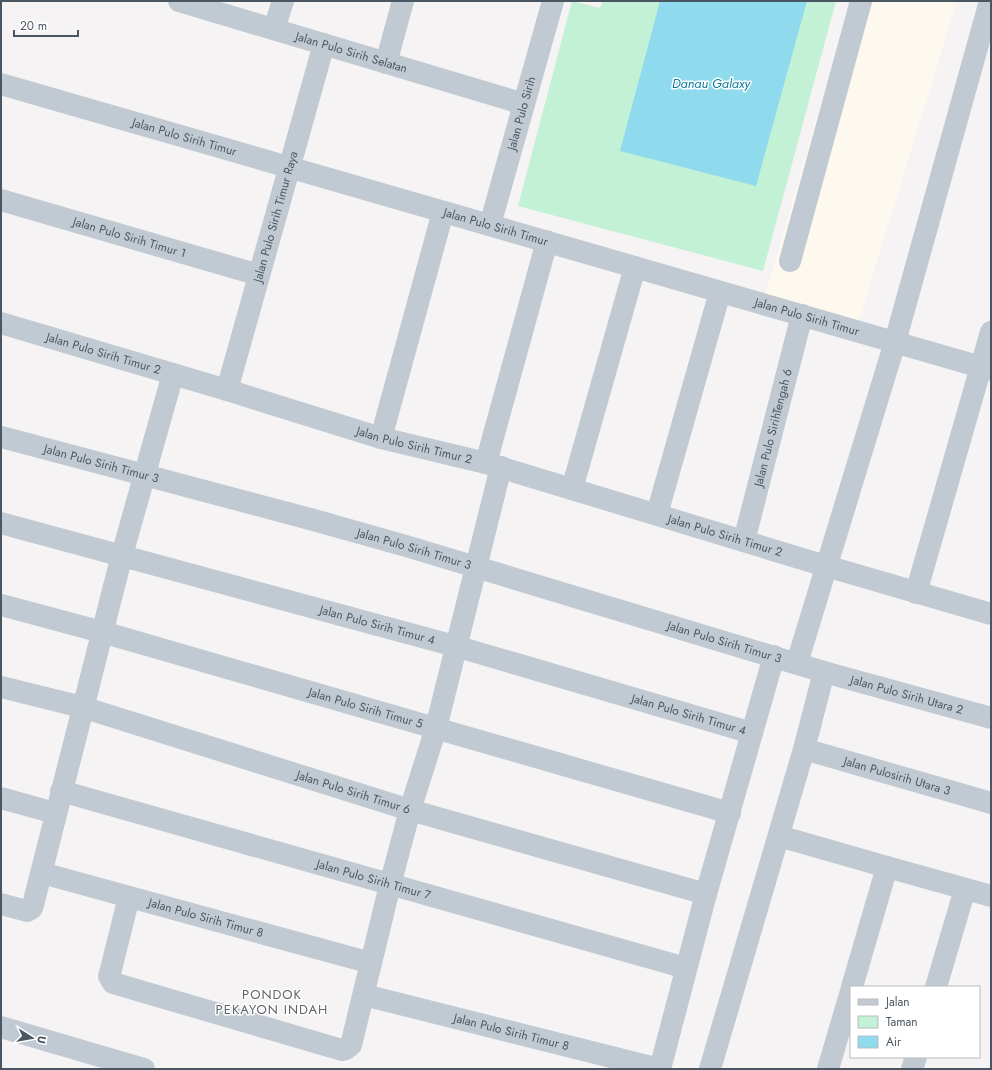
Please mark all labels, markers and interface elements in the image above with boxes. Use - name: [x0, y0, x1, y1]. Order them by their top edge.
- scale bar: [14, 12, 78, 38]
- text: 20 m: [20, 17, 47, 35]
- street label: Jalan Pulo Sirih Selatan: [291, 27, 410, 78]
- street label: Jalan Pulo Sirih: [502, 74, 540, 154]
- water label: Danau Galaxy: [672, 74, 752, 93]
- street label: Jalan Pulo Sirih Timur: [128, 113, 240, 161]
- street label: Jalan Pulo Sirih Timur Raya: [248, 149, 303, 286]
- street label: Jalan Pulo Sirih Timur: [439, 203, 551, 251]
- street label: Jalan Pulo Sirih Timur 1: [69, 212, 188, 262]
- street label: Jalan Pulo Sirih Timur: [751, 293, 862, 341]
- street label: Jalan Pulo Sirih Timur 2: [42, 327, 163, 379]
- street label: Jalan Pulo SirihTengah 6: [749, 367, 797, 491]
- street label: Jalan Pulo Sirih Timur 2: [352, 421, 474, 468]
- street label: Jalan Pulo Sirih Timur 3: [40, 439, 161, 488]
- street label: Jalan Pulo Sirih Timur 2: [664, 509, 785, 561]
- street label: Jalan Pulo Sirih Timur 3: [353, 523, 474, 574]
- street label: Jalan Pulo Sirih Timur 4: [316, 600, 437, 649]
- street label: Jalan Pulo Sirih Timur 3: [663, 616, 784, 668]
- street label: Jalan Pulo Sirih Utara 2: [847, 670, 965, 719]
- street label: Jalan Pulo Sirih Timur 5: [304, 682, 425, 733]
- street label: Jalan Pulo Sirih Timur 4: [627, 689, 748, 740]
- street label: Jalan Pulosirih Utara 3: [840, 751, 953, 800]
- street label: Jalan Pulo Sirih Timur 6: [292, 765, 413, 819]
- street label: Jalan Pulo Sirih Timur 7: [313, 854, 434, 904]
- street label: Jalan Pulo Sirih Timur 8: [145, 893, 265, 942]
- district label: PONDOK PEKAYON INDAH: [216, 985, 328, 1019]
- legend: [850, 986, 980, 1058]
- text: Jalan: [884, 993, 909, 1011]
- street label: Jalan Pulo Sirih Timur 8: [450, 1008, 571, 1055]
- text: Taman: [886, 1013, 918, 1031]
- north arrow: [12, 1018, 52, 1058]
- text: Air: [886, 1033, 902, 1051]
- text: U: [33, 1035, 50, 1045]

